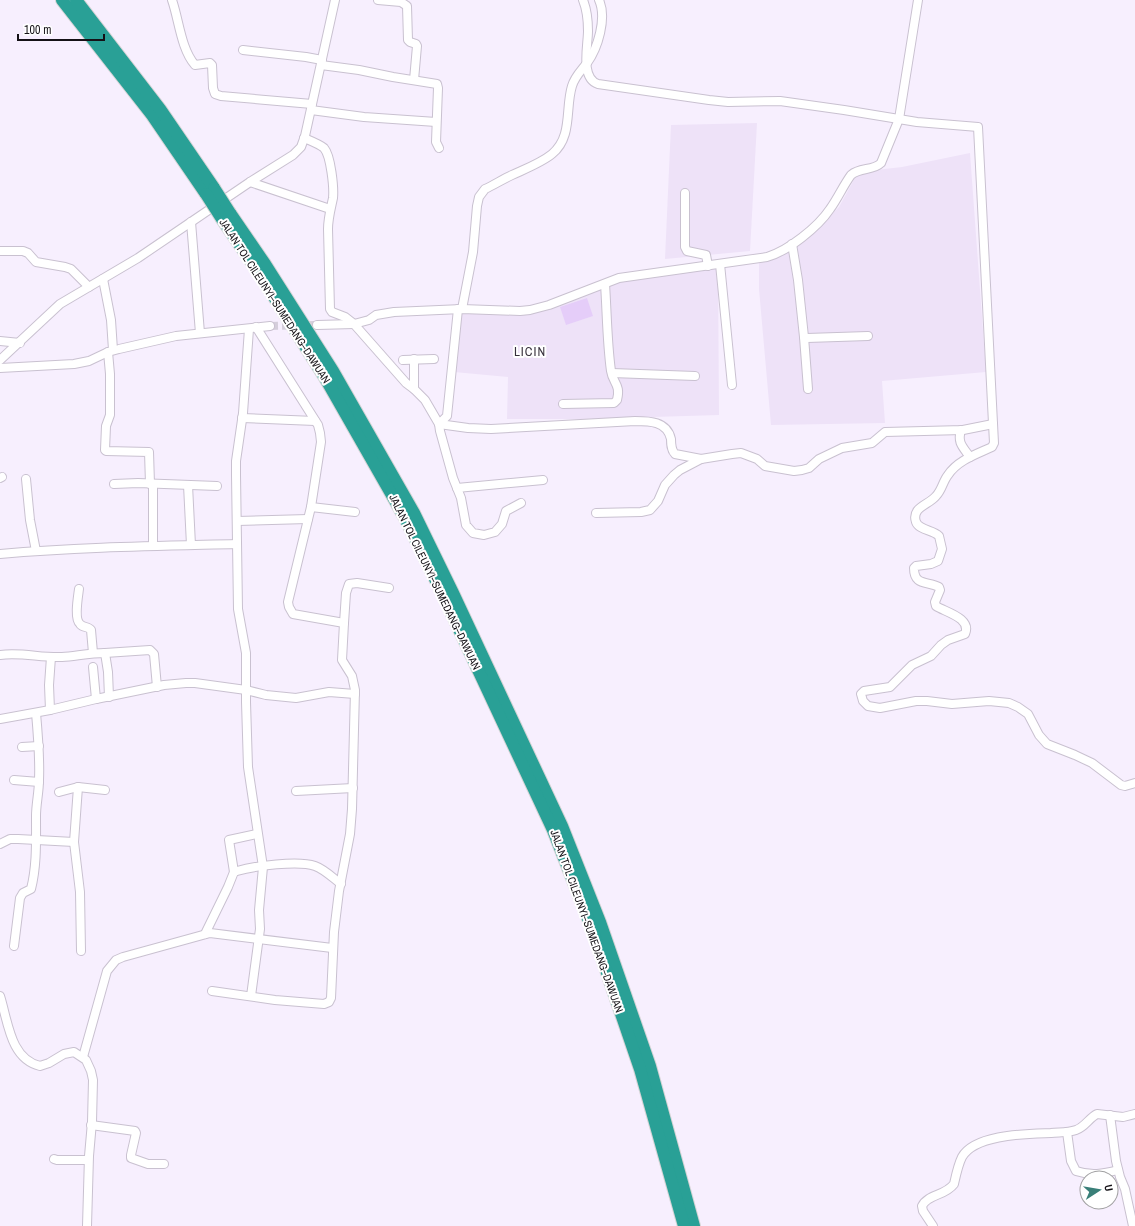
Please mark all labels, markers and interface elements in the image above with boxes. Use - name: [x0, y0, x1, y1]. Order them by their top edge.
- scale bar: [18, 16, 104, 42]
- text: 100 m: [24, 22, 51, 38]
- street label: JALAN TOL CILEUNYI–SUMEDANG–DAWUAN: [216, 216, 334, 386]
- district label: LICIN: [514, 343, 546, 360]
- street label: JALAN TOL CILEUNYI–SUMEDANG–DAWUAN: [386, 492, 484, 672]
- street label: JALAN TOL CILEUNYI–SUMEDANG–DAWUAN: [547, 828, 627, 1014]
- north arrow: [1079, 1170, 1119, 1210]
- text: U: [1101, 1183, 1116, 1193]

